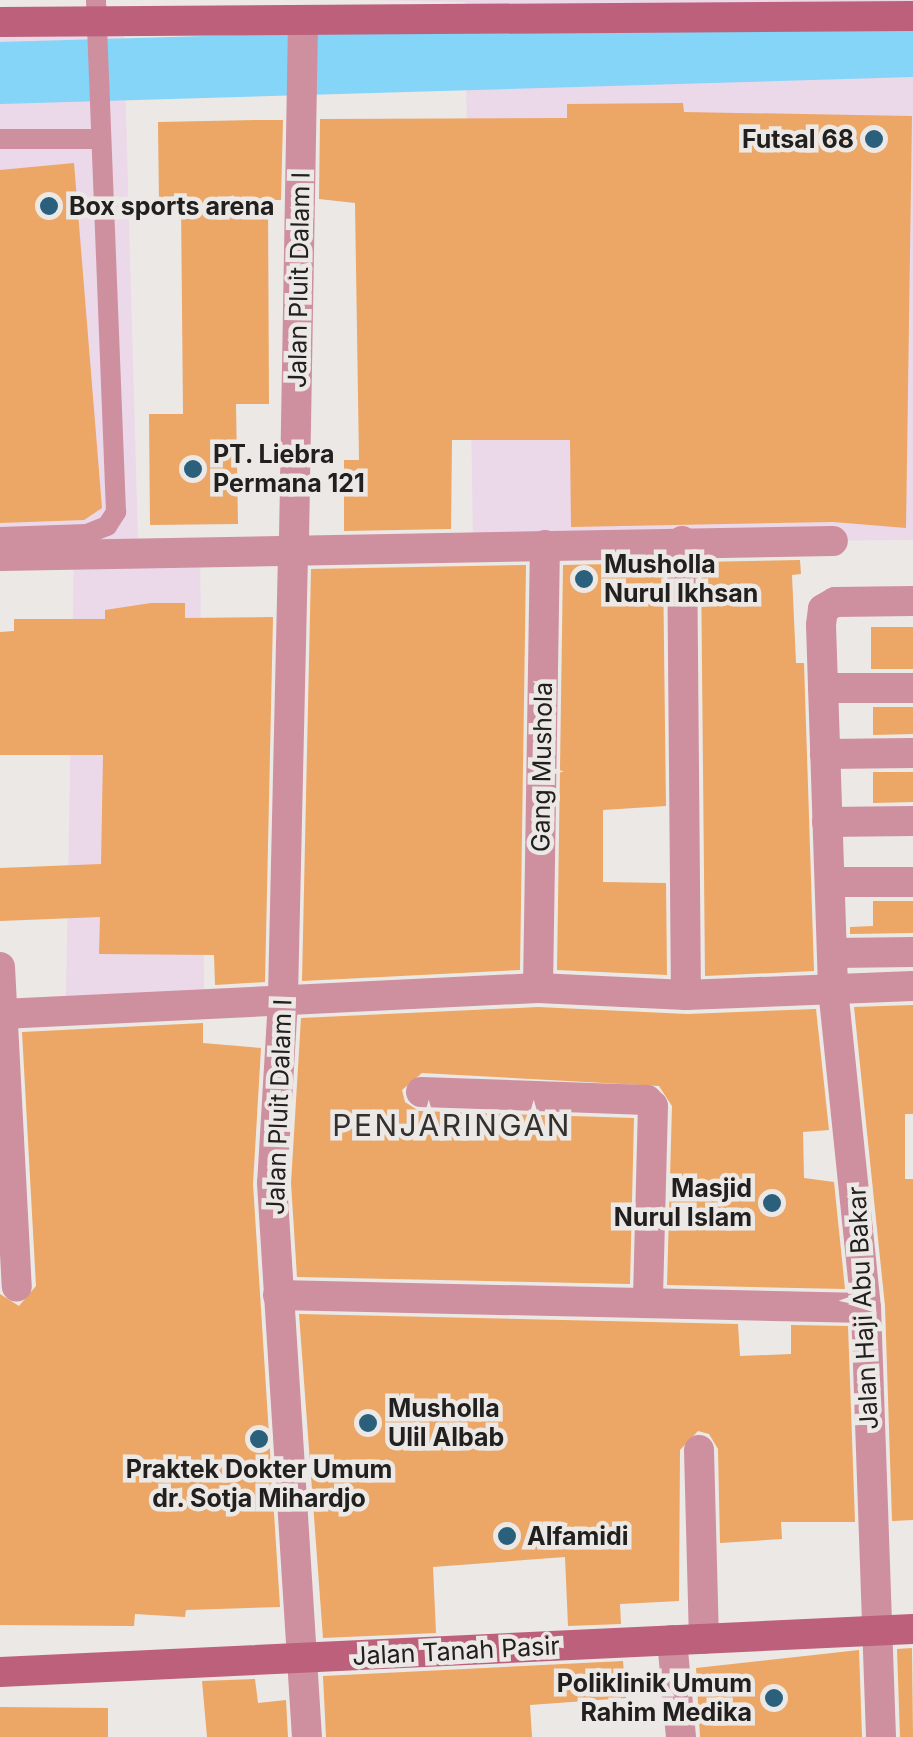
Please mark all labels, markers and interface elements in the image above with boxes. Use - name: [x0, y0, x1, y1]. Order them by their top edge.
- place label: Futsal 68: [742, 124, 854, 154]
- marker: Futsal 68: [863, 128, 885, 150]
- street label: Jalan Pluit Dalam I: [282, 172, 316, 388]
- place label: Box sports arena: [69, 191, 275, 221]
- marker: Box sports arena: [38, 195, 60, 217]
- place label: PT. Liebra Permana 121: [213, 440, 365, 499]
- marker: PT. Liebra Permana 121: [182, 458, 204, 480]
- place label: Musholla Nurul Ikhsan: [604, 550, 758, 609]
- marker: Musholla Nurul Ikhsan: [573, 568, 595, 590]
- street label: Gang Mushola: [526, 682, 558, 852]
- street label: Jalan Pluit Dalam I: [260, 998, 298, 1216]
- district label: PENJARINGAN: [332, 1107, 572, 1143]
- place label: Masjid Nurul Islam: [614, 1174, 752, 1233]
- street label: Jalan Haji Abu Bakar: [842, 1185, 884, 1431]
- marker: Masjid Nurul Islam: [761, 1192, 783, 1214]
- place label: Musholla Ulil Albab: [388, 1394, 504, 1453]
- marker: Musholla Ulil Albab: [357, 1412, 379, 1434]
- marker: Praktek Dokter Umum dr. Sotja Mihardjo: [248, 1428, 270, 1450]
- place label: Praktek Dokter Umum dr. Sotja Mihardjo: [126, 1455, 392, 1514]
- place label: Alfamidi: [527, 1521, 629, 1551]
- marker: Alfamidi: [496, 1525, 518, 1547]
- street label: Jalan Tanah Pasir: [351, 1631, 561, 1671]
- place label: Poliklinik Umum Rahim Medika: [557, 1669, 752, 1728]
- marker: Poliklinik Umum Rahim Medika: [761, 1685, 787, 1711]

